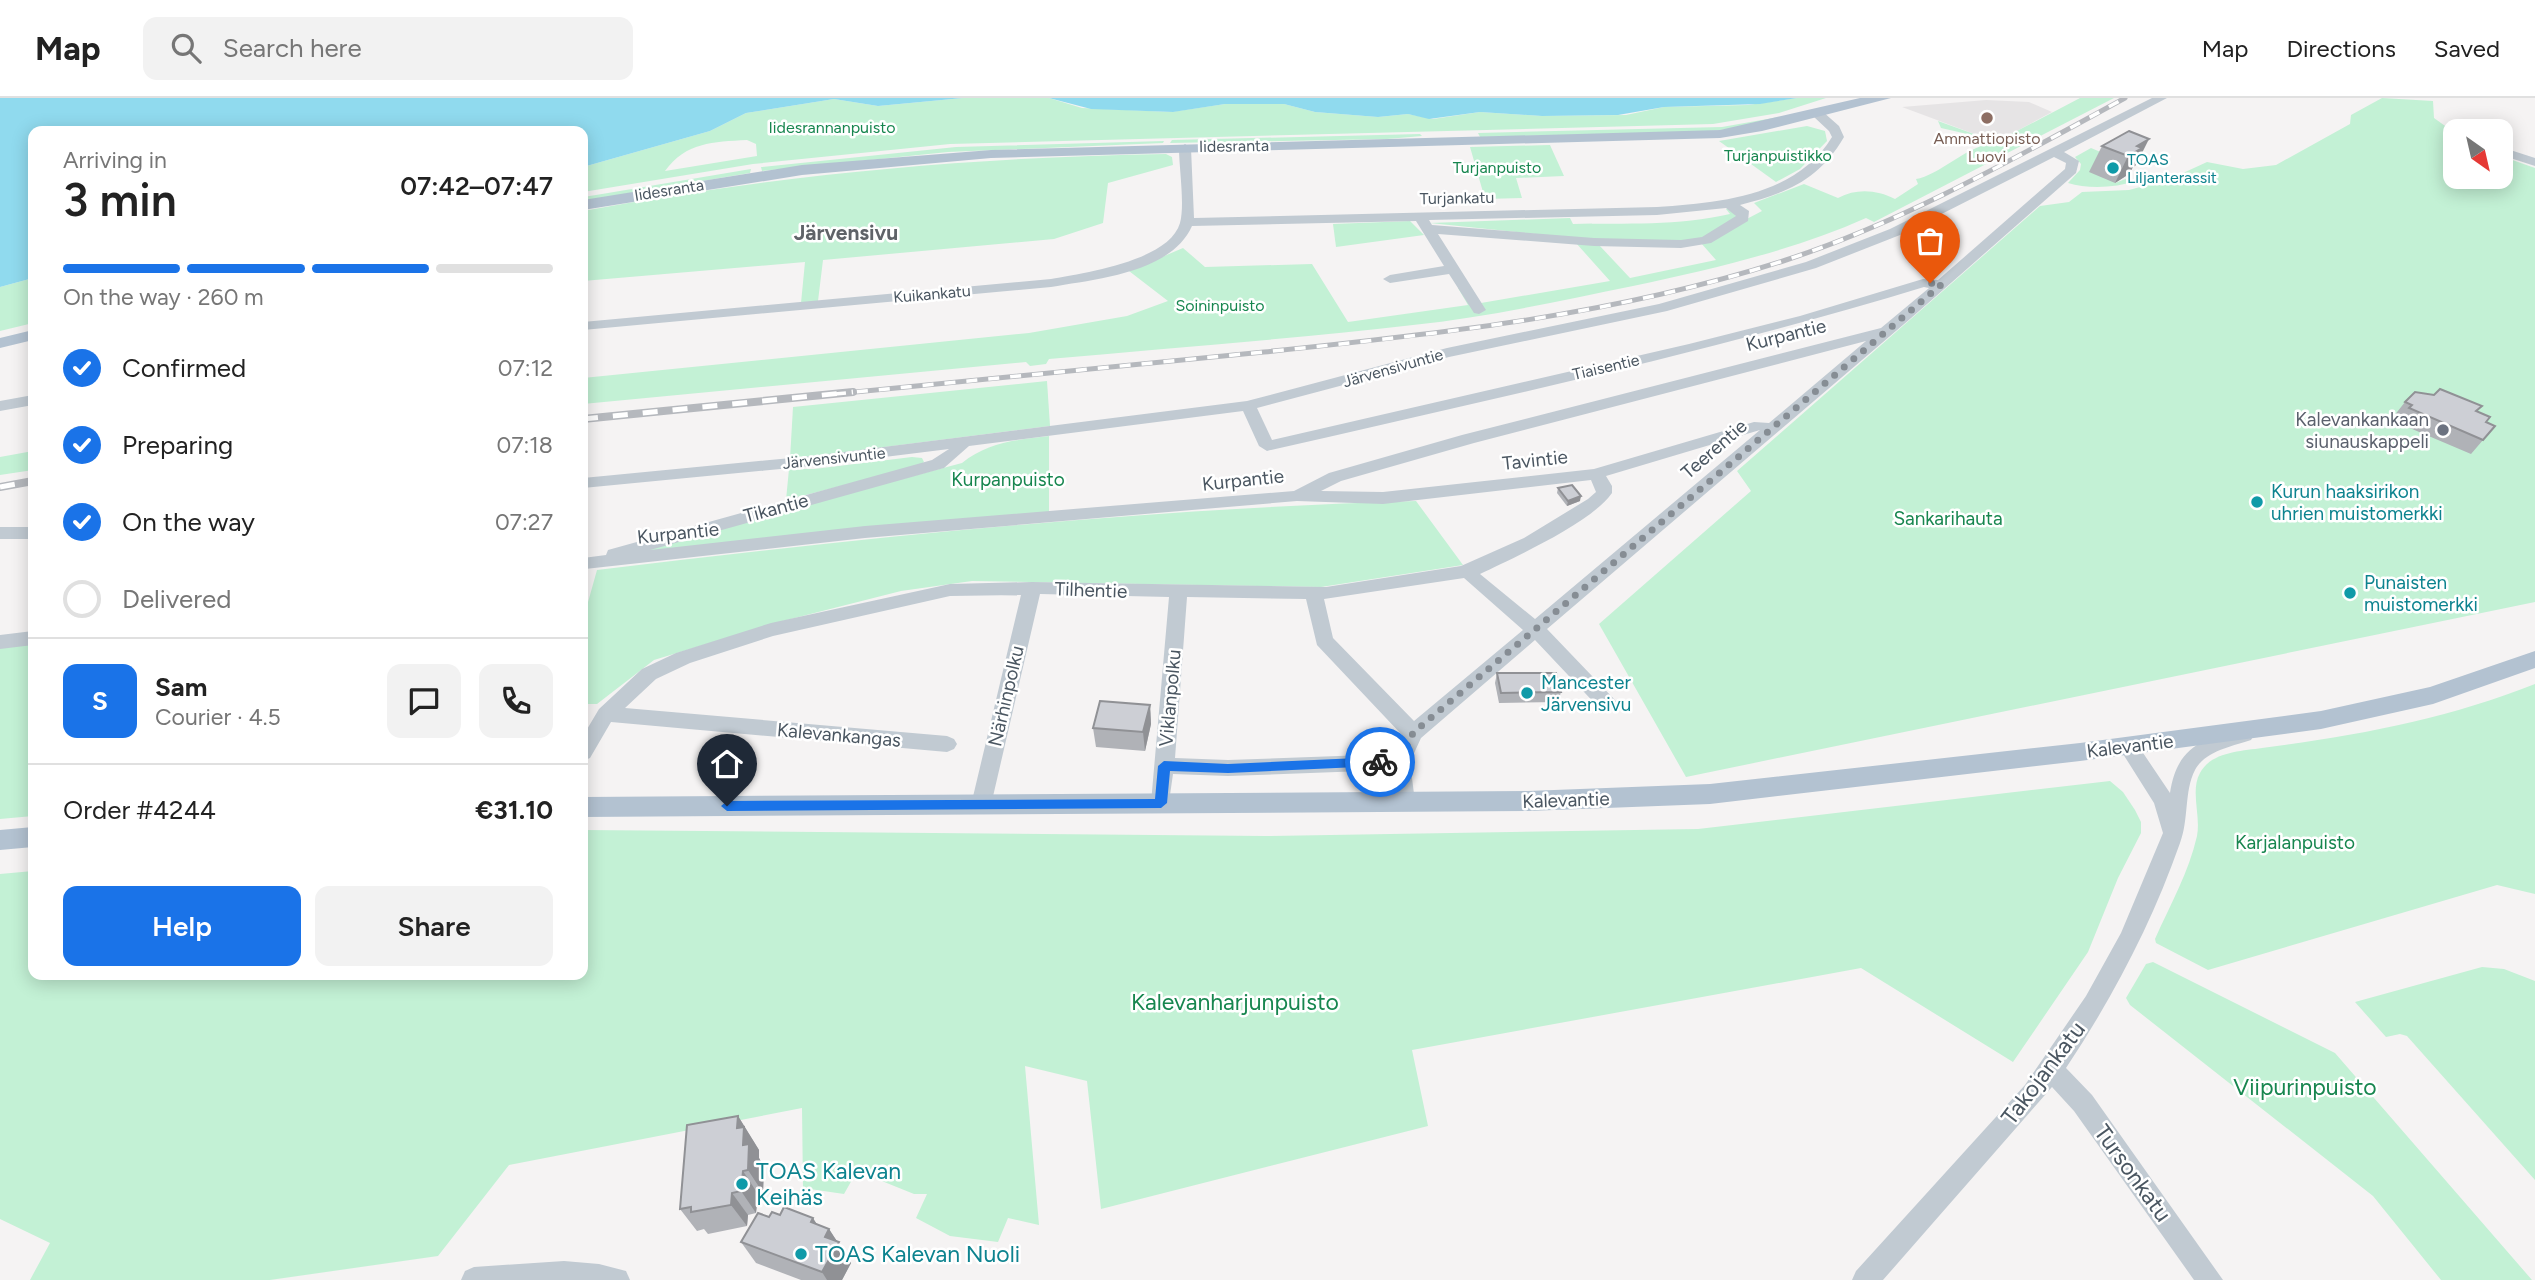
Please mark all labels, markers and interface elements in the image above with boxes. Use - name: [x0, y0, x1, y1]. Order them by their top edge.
- search box: [143, 17, 633, 80]
- text: Map: [35, 29, 101, 68]
- icon: search: [167, 29, 205, 67]
- text: Search here: [223, 32, 362, 64]
- text: Map: [2202, 34, 2248, 63]
- text: Directions: [2286, 34, 2396, 63]
- text: Saved: [2434, 34, 2500, 63]
- marker: Ammattiopisto Luovi: [1979, 110, 1995, 126]
- park label: Iidesrannanpuisto: [769, 118, 895, 137]
- north arrow: [2443, 119, 2513, 189]
- map controls: [2443, 119, 2513, 189]
- place label: Ammattiopisto Luovi: [1933, 129, 2041, 166]
- street label: Iidesranta: [1199, 136, 1269, 156]
- text: Arriving in: [63, 146, 167, 174]
- park label: Turjanpuistikko: [1724, 146, 1832, 165]
- place label: TOAS Liljanterassit: [2127, 150, 2217, 187]
- park label: Turjanpuisto: [1453, 158, 1541, 177]
- marker: TOAS Liljanterassit: [2105, 160, 2121, 176]
- text: 07:42–07:47: [400, 170, 553, 202]
- text: 3 min: [63, 172, 177, 228]
- street label: Iidesranta: [633, 175, 705, 205]
- street label: Turjankatu: [1420, 188, 1494, 208]
- pin: [1900, 211, 1960, 283]
- district label: Järvensivu: [794, 220, 898, 245]
- icon: bag: [1911, 222, 1949, 260]
- street label: Kuikankatu: [892, 281, 972, 307]
- text: On the way · 260 m: [63, 283, 264, 311]
- park label: Soininpuisto: [1175, 296, 1265, 315]
- street label: Kurpantie: [1743, 314, 1829, 356]
- street label: Järvensivuntie: [1341, 345, 1446, 391]
- icon: check: [63, 349, 101, 387]
- street label: Tiaisentie: [1571, 350, 1642, 384]
- text: Confirmed: [122, 352, 246, 384]
- text: 07:12: [498, 354, 553, 382]
- place label: Kalevankankaan siunauskappeli: [2295, 408, 2429, 453]
- street label: Teerentie: [1676, 414, 1752, 484]
- marker: Kalevankankaan siunauskappeli: [2435, 422, 2451, 438]
- icon: check: [63, 426, 101, 464]
- text: Preparing: [122, 429, 233, 461]
- text: 07:18: [496, 431, 553, 459]
- street label: Järvensivuntie: [782, 443, 887, 473]
- street label: Tavintie: [1501, 445, 1569, 475]
- street label: Kurpantie: [1201, 464, 1285, 496]
- park label: Kurpanpuisto: [951, 468, 1065, 491]
- place label: Kurun haaksirikon uhrien muistomerkki: [2271, 480, 2443, 525]
- street label: Tikantie: [741, 488, 811, 528]
- marker: Kurun haaksirikon uhrien muistomerkki: [2249, 494, 2265, 510]
- icon: check: [63, 503, 101, 541]
- text: On the way: [122, 506, 255, 538]
- park label: Sankarihauta: [1893, 507, 2003, 530]
- text: 07:27: [495, 508, 553, 536]
- street label: Kurpantie: [636, 517, 720, 549]
- place label: Punaisten muistomerkki: [2364, 571, 2478, 616]
- street label: Tilhentie: [1054, 577, 1128, 603]
- text: Delivered: [122, 583, 231, 615]
- marker: Punaisten muistomerkki: [2342, 585, 2358, 601]
- street label: Närhinpolku: [983, 643, 1029, 749]
- street label: Viklanpolku: [1154, 648, 1186, 748]
- button: chat: [387, 664, 461, 738]
- button: phone: [479, 664, 553, 738]
- text: Sam: [155, 671, 207, 703]
- place label: Mancester Järvensivu: [1541, 671, 1631, 716]
- text: S: [92, 685, 108, 717]
- marker: Mancester Järvensivu: [1519, 685, 1535, 701]
- text: Courier · 4.5: [155, 703, 281, 731]
- street label: Kalevankangas: [776, 718, 902, 752]
- courier: [1345, 727, 1415, 797]
- street label: Kalevantie: [2085, 729, 2175, 763]
- pin: [697, 734, 757, 806]
- icon: bike: [1361, 743, 1399, 781]
- icon: home: [708, 745, 746, 783]
- street label: Kalevantie: [1522, 787, 1610, 813]
- text: Order #4244: [63, 794, 216, 826]
- text: €31.10: [475, 794, 553, 826]
- park label: Karjalanpuisto: [2235, 831, 2355, 854]
- button: Help: [63, 886, 301, 966]
- button: Share: [315, 886, 553, 966]
- park label: Kalevanharjunpuisto: [1131, 988, 1339, 1016]
- street label: Takojankatu: [1995, 1016, 2091, 1130]
- park label: Viipurinpuisto: [2233, 1073, 2377, 1101]
- street label: Tursonkatu: [2088, 1119, 2178, 1227]
- place label: TOAS Kalevan Keihäs: [756, 1157, 901, 1211]
- marker: TOAS Kalevan Keihäs: [734, 1176, 750, 1192]
- place label: TOAS Kalevan Nuoli: [815, 1240, 1020, 1268]
- marker: TOAS Kalevan Nuoli: [793, 1246, 809, 1262]

